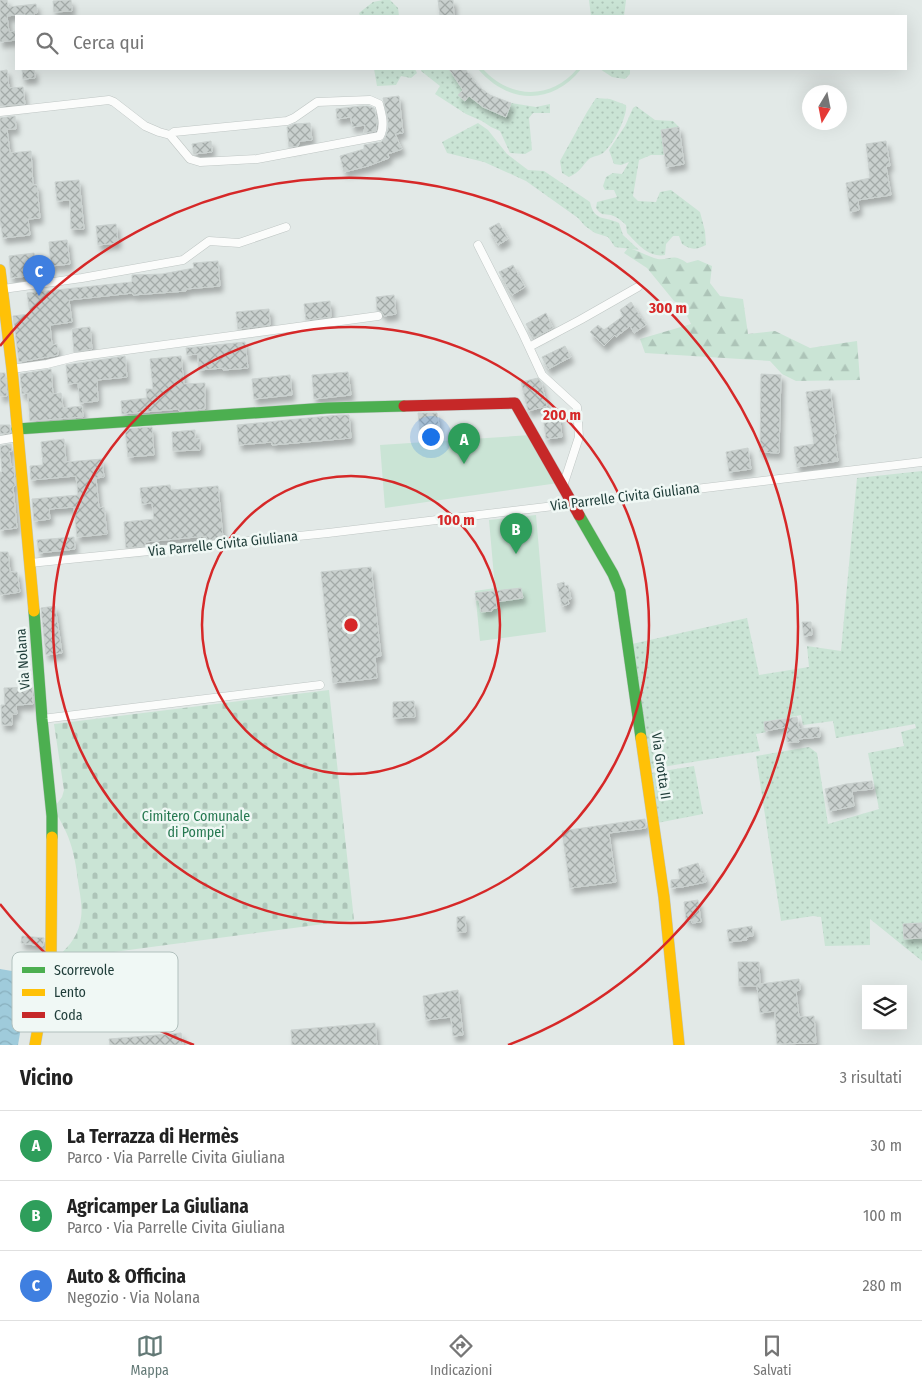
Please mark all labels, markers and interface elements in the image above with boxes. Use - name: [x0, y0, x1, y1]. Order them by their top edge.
- search box: [15, 15, 907, 70]
- icon: search: [33, 29, 61, 57]
- text: Cerca qui: [73, 31, 144, 54]
- north arrow: [802, 85, 847, 130]
- pin: C: [23, 255, 55, 296]
- text: 300 m: [648, 299, 687, 317]
- text: 200 m: [542, 406, 581, 424]
- pin: A: [448, 423, 480, 464]
- your location: [418, 424, 444, 450]
- street label: Via Parrelle Civita Giuliana: [549, 479, 701, 515]
- text: 100 m: [437, 511, 475, 529]
- pin: B: [500, 513, 532, 554]
- street label: Via Parrelle Civita Giuliana: [147, 528, 299, 560]
- centre of rings: [342, 616, 360, 634]
- street label: Via Nolana: [12, 628, 34, 690]
- street label: Via Grotta II: [648, 732, 674, 800]
- park label: Cimitero Comunale di Pompei: [142, 808, 250, 841]
- legend: [12, 952, 178, 1032]
- text: Scorrevole: [54, 962, 114, 979]
- text: Lento: [54, 984, 86, 1001]
- map controls: [862, 985, 907, 1030]
- button: layers: [862, 985, 907, 1030]
- text: Coda: [54, 1007, 83, 1024]
- text: Vicino: [20, 1065, 73, 1091]
- text: 3 risultati: [840, 1068, 902, 1087]
- text: La Terrazza di Hermès: [67, 1125, 239, 1148]
- text: A: [32, 1136, 40, 1155]
- text: 30 m: [870, 1136, 902, 1155]
- text: Parco · Via Parrelle Civita Giuliana: [67, 1148, 285, 1167]
- text: Agricamper La Giuliana: [67, 1195, 249, 1218]
- text: B: [32, 1206, 40, 1225]
- text: 100 m: [863, 1206, 902, 1225]
- text: Parco · Via Parrelle Civita Giuliana: [67, 1218, 285, 1237]
- text: Auto & Officina: [67, 1265, 186, 1288]
- text: C: [32, 1276, 40, 1295]
- text: 280 m: [863, 1276, 902, 1295]
- text: Negozio · Via Nolana: [67, 1288, 200, 1307]
- tab: Mappa: [131, 1332, 169, 1379]
- tab: Indicazioni: [430, 1332, 492, 1379]
- tab: Salvati: [753, 1332, 791, 1379]

